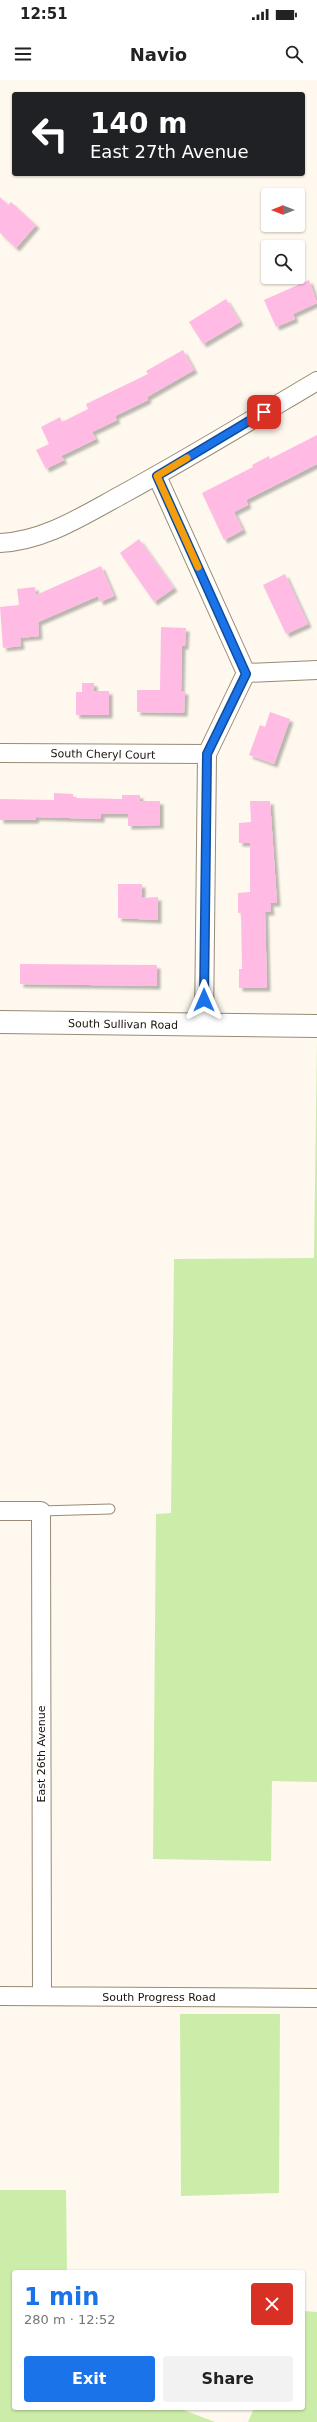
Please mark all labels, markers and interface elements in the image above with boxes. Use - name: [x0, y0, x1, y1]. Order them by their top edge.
- text: 12:51: [20, 5, 68, 23]
- icon: menu: [12, 43, 34, 65]
- icon: search: [283, 43, 305, 65]
- text: Navio: [130, 44, 187, 65]
- text: 140 m: [90, 107, 187, 140]
- icon: left: [24, 108, 76, 160]
- text: East 27th Avenue: [90, 141, 249, 162]
- north arrow: [261, 188, 305, 232]
- map controls: [261, 188, 305, 284]
- button: search: [261, 240, 305, 284]
- pin: [247, 395, 281, 429]
- icon: arrive: [253, 401, 275, 423]
- street label: South Cheryl Court: [51, 747, 156, 762]
- position arrow: [183, 979, 225, 1021]
- street label: South Sullivan Road: [68, 1017, 178, 1032]
- street label: East 26th Avenue: [35, 1705, 48, 1802]
- street label: South Progress Road: [102, 1991, 216, 2004]
- text: 1 min: [24, 2283, 99, 2311]
- button: close: [251, 2283, 293, 2325]
- text: 280 m · 12:52: [24, 2312, 115, 2327]
- button: Exit: [24, 2356, 155, 2402]
- button: Share: [163, 2356, 293, 2402]

